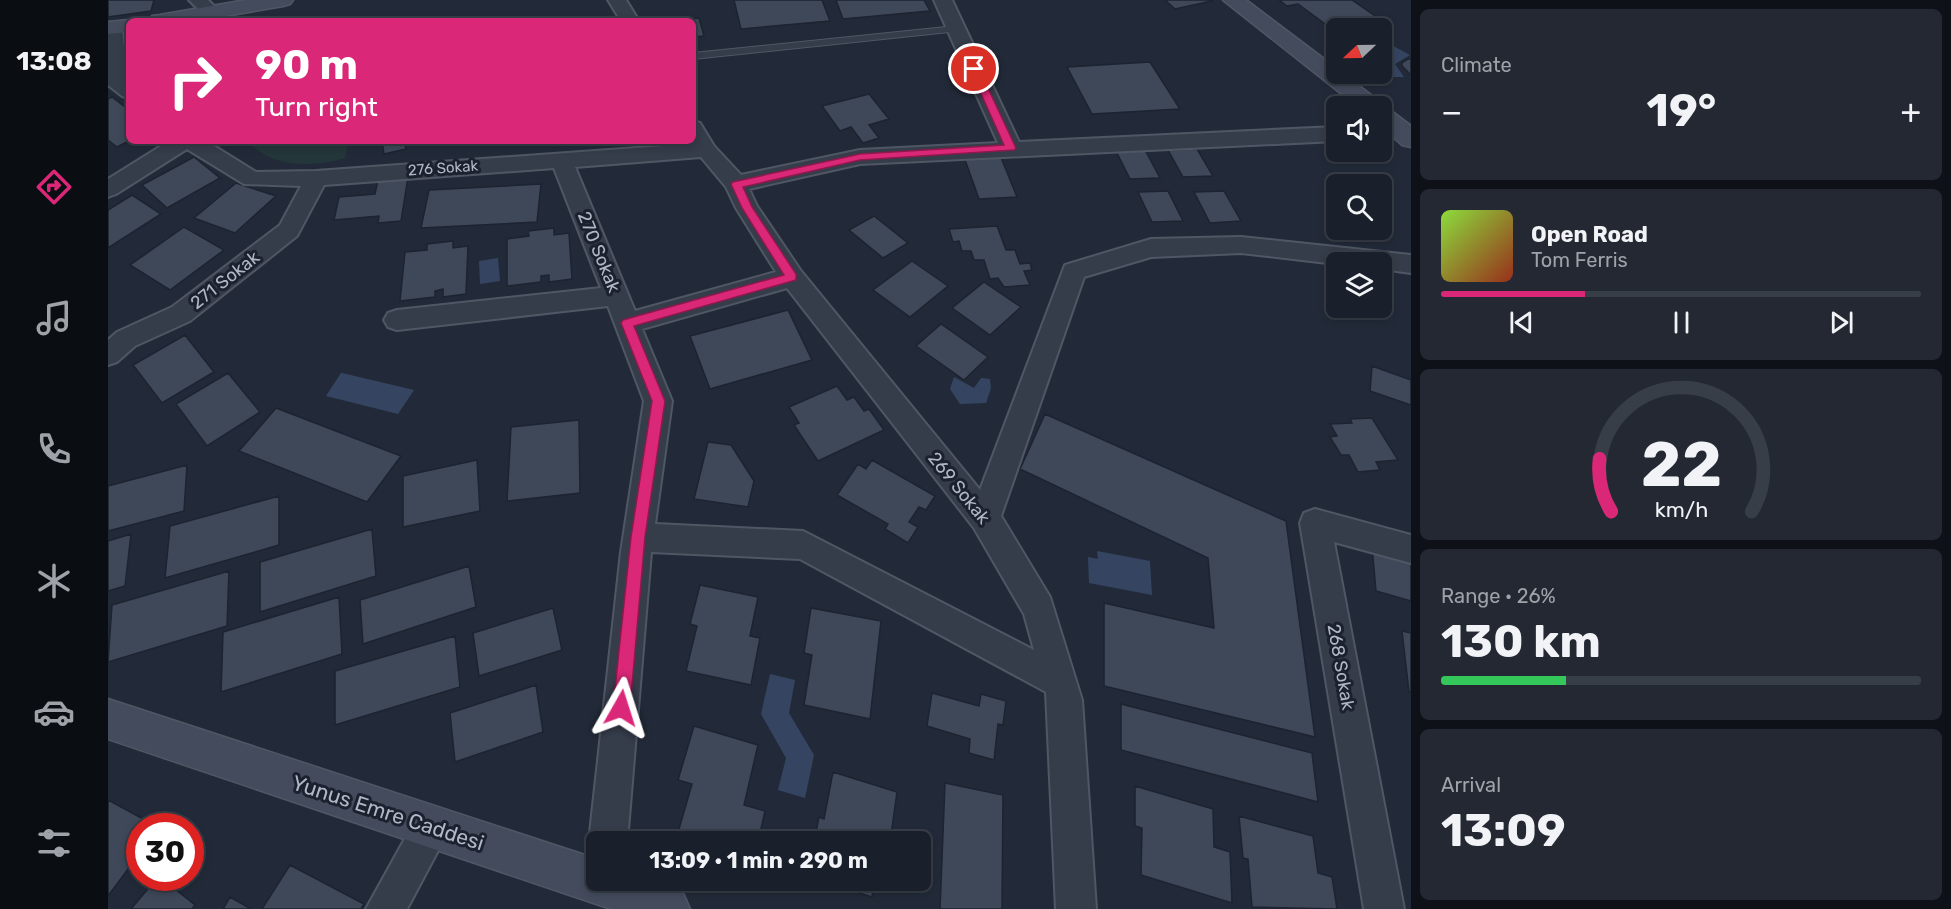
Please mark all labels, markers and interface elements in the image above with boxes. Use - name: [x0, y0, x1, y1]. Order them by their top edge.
- north arrow: [1326, 18, 1392, 84]
- map controls: [1326, 18, 1392, 318]
- text: 90 m: [255, 40, 358, 90]
- icon: right: [156, 42, 234, 120]
- pin: [948, 43, 999, 94]
- text: 13:08: [16, 45, 92, 77]
- icon: arrive: [957, 52, 990, 85]
- text: Climate: [1441, 53, 1512, 77]
- text: 19°: [1647, 84, 1716, 137]
- text: Turn right: [255, 91, 378, 123]
- text: −: [1441, 92, 1462, 131]
- text: +: [1900, 92, 1921, 131]
- button: sound: [1326, 96, 1392, 162]
- street label: 276 Sokak: [407, 157, 479, 179]
- icon: directions: [33, 166, 75, 208]
- button: search: [1326, 174, 1392, 240]
- street label: 270 Sokak: [573, 208, 625, 296]
- text: Open Road: [1531, 221, 1648, 248]
- street label: 271 Sokak: [186, 246, 265, 314]
- text: Tom Ferris: [1531, 248, 1628, 272]
- button: layers: [1326, 252, 1392, 318]
- icon: music: [33, 297, 75, 339]
- icon: previous: [1505, 306, 1538, 339]
- icon: pause: [1665, 306, 1698, 339]
- icon: next: [1825, 306, 1858, 339]
- icon: phone: [33, 428, 75, 470]
- text: 22: [1640, 428, 1722, 502]
- street label: 269 Sokak: [923, 448, 995, 529]
- text: km/h: [1654, 497, 1708, 522]
- icon: climate: [33, 560, 75, 602]
- text: Range · 26%: [1441, 584, 1556, 608]
- text: 130 km: [1441, 615, 1601, 668]
- street label: 268 Sokak: [1323, 622, 1360, 713]
- position arrow: [589, 676, 653, 740]
- icon: car: [33, 691, 75, 733]
- street label: Yunus Emre Caddesi: [289, 770, 487, 855]
- text: Arrival: [1441, 773, 1501, 797]
- text: 13:09: [1441, 804, 1566, 857]
- speed limit sign: 30: [126, 813, 204, 891]
- icon: filters: [33, 822, 75, 864]
- text: 13:09 · 1 min · 290 m: [649, 847, 868, 874]

